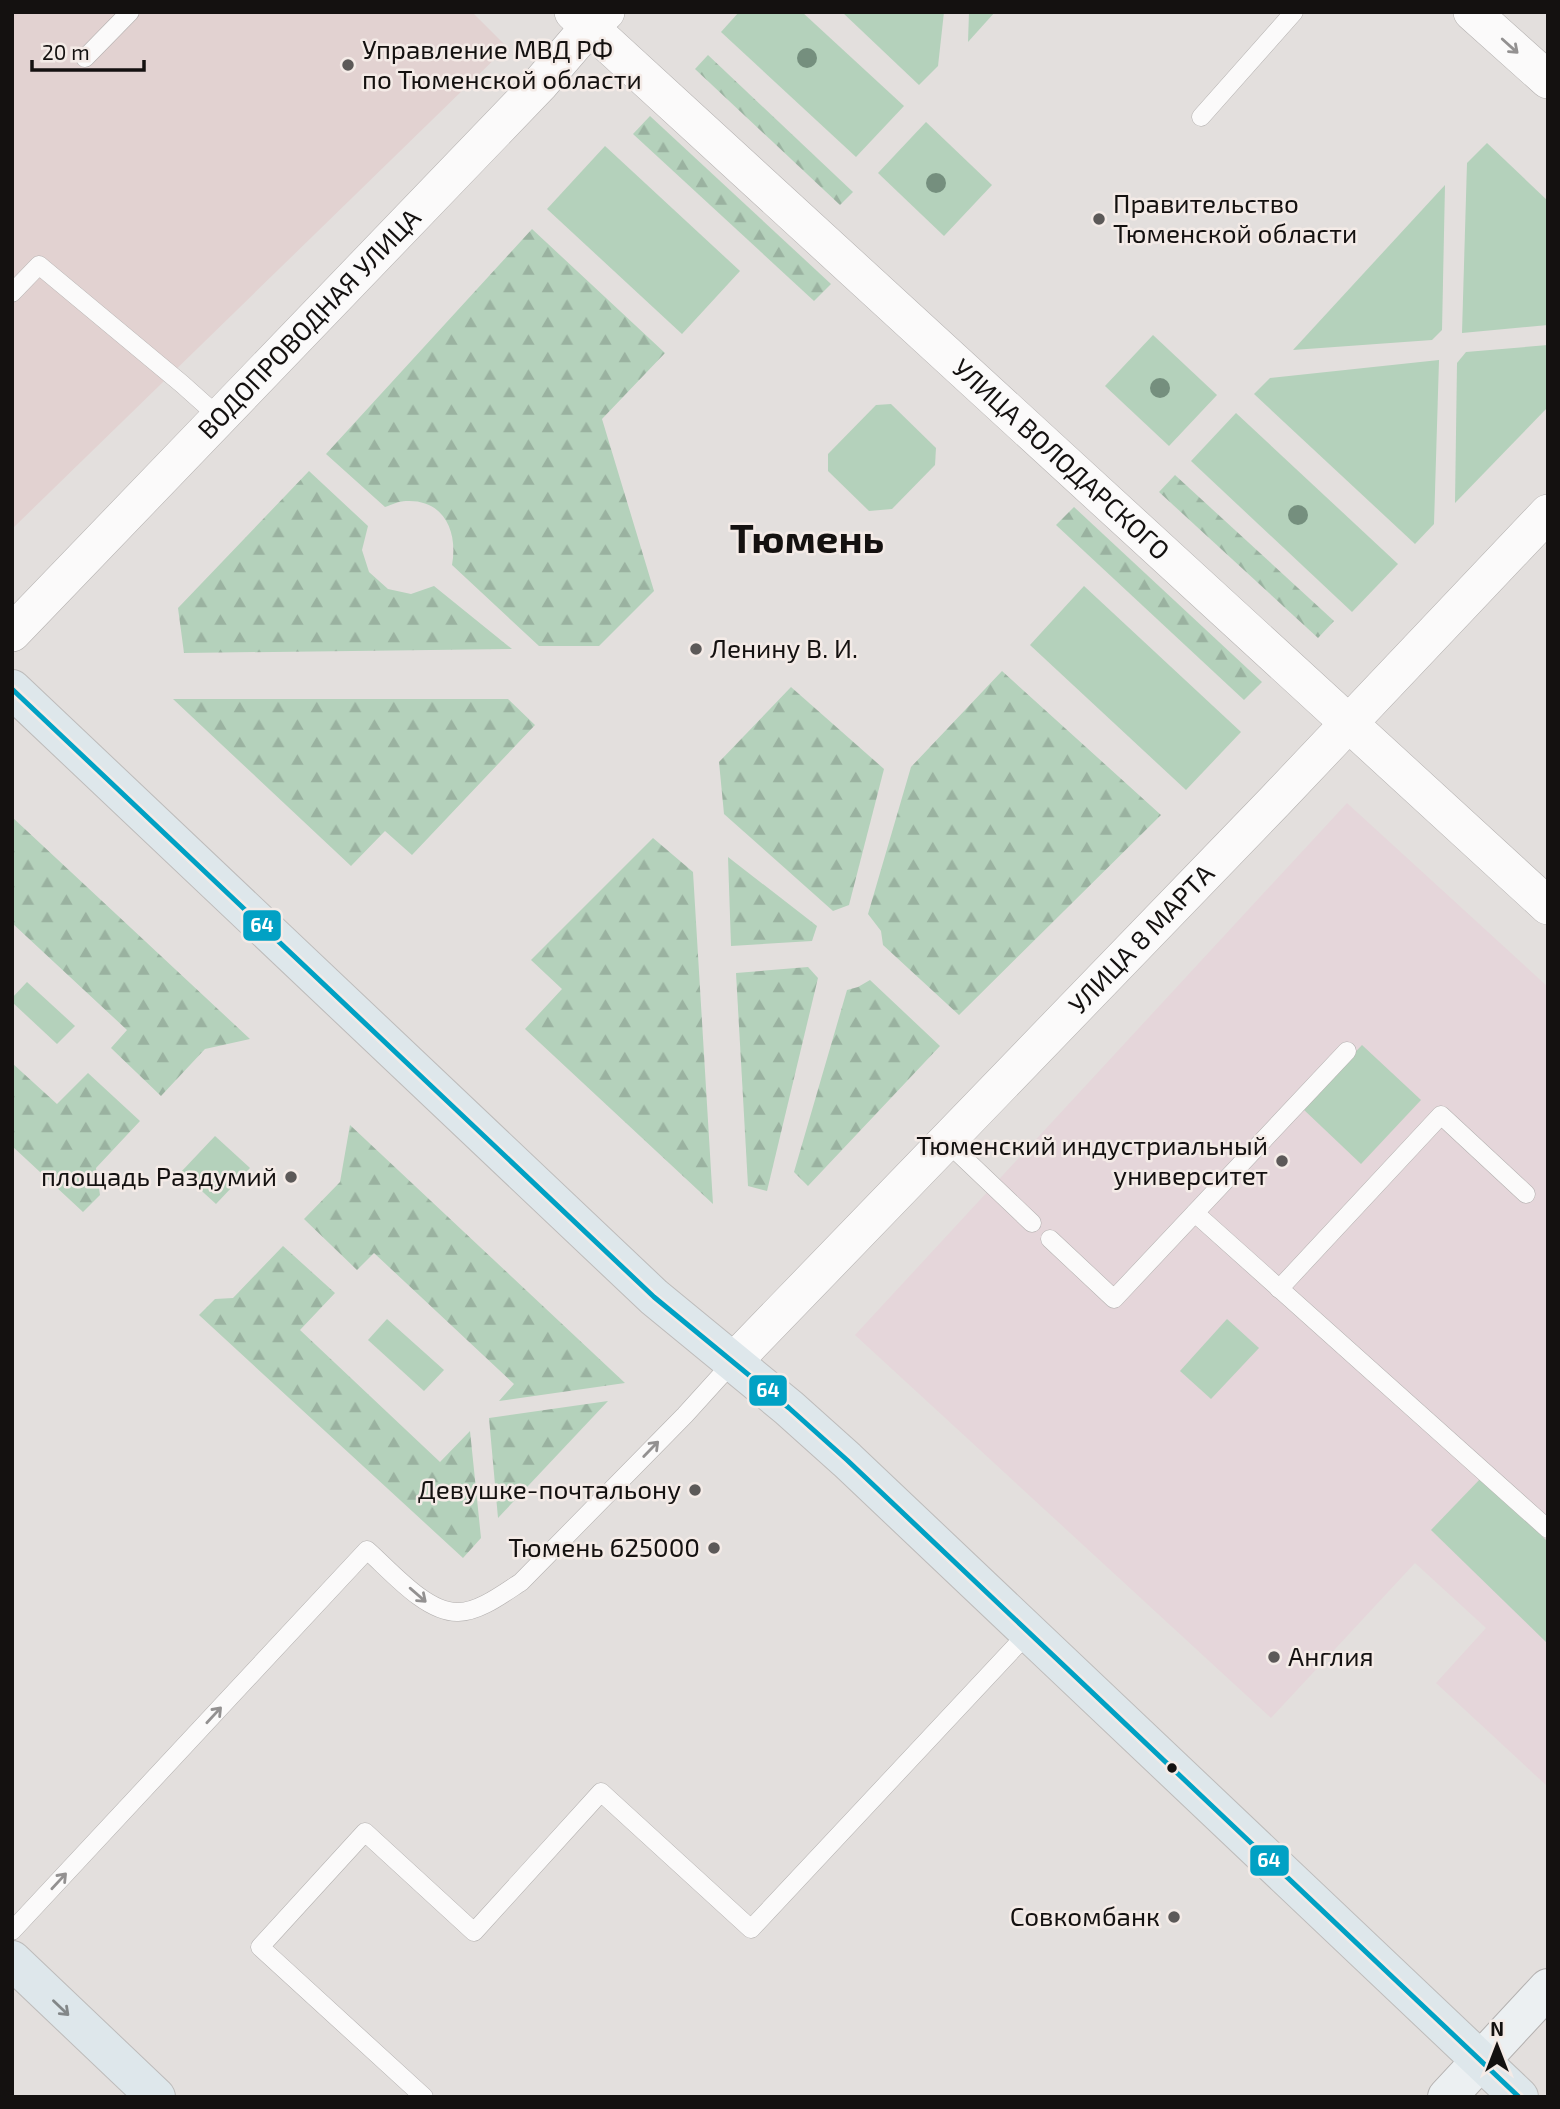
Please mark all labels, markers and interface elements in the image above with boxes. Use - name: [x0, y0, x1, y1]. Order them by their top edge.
- scale bar: [32, 28, 144, 72]
- place label: Управление МВД РФ по Тюменской области: [362, 33, 642, 94]
- one-way arrow: [1501, 38, 1518, 55]
- text: 20 m: [42, 39, 90, 64]
- marker: Управление МВД РФ по Тюменской области: [340, 57, 356, 73]
- place label: Правительство Тюменской области: [1113, 187, 1357, 248]
- street label: ВОДОПРОВОДНАЯ УЛИЦА: [191, 201, 426, 444]
- marker: Правительство Тюменской области: [1091, 211, 1107, 227]
- street label: УЛИЦА ВОЛОДАРСКОГО: [947, 351, 1177, 565]
- district label: Тюмень: [730, 513, 884, 561]
- place label: Ленину В. И.: [710, 632, 858, 664]
- marker: Ленину В. И.: [688, 641, 704, 657]
- street label: УЛИЦА 8 МАРТА: [1061, 857, 1220, 1019]
- line badge: 64: [242, 909, 282, 942]
- text: 64: [250, 913, 274, 936]
- place label: Тюменский индустриальный университет: [916, 1129, 1268, 1191]
- marker: Тюменский индустриальный университет: [1274, 1153, 1290, 1169]
- place label: площадь Раздумий: [41, 1160, 277, 1192]
- marker: площадь Раздумий: [283, 1169, 299, 1185]
- line badge: 64: [748, 1374, 788, 1407]
- text: 64: [756, 1378, 780, 1401]
- one-way arrow: [643, 1441, 660, 1458]
- place label: Девушке-почтальону: [418, 1473, 681, 1505]
- marker: Девушке-почтальону: [687, 1482, 703, 1498]
- place label: Тюмень 625000: [508, 1531, 700, 1562]
- marker: Тюмень 625000: [706, 1540, 722, 1556]
- one-way arrow: [409, 1587, 427, 1603]
- place label: Англия: [1288, 1640, 1374, 1671]
- marker: Англия: [1266, 1649, 1282, 1665]
- one-way arrow: [205, 1707, 222, 1724]
- unlabelled marker: [1165, 1761, 1179, 1775]
- line badge: 64: [1249, 1844, 1290, 1877]
- text: 64: [1257, 1848, 1281, 1871]
- one-way arrow: [50, 1873, 67, 1890]
- place label: Совкомбанк: [1010, 1900, 1160, 1931]
- marker: Совкомбанк: [1166, 1909, 1182, 1925]
- one-way arrow: [53, 1999, 70, 2016]
- north arrow: [1462, 2011, 1532, 2081]
- text: N: [1490, 2017, 1504, 2040]

